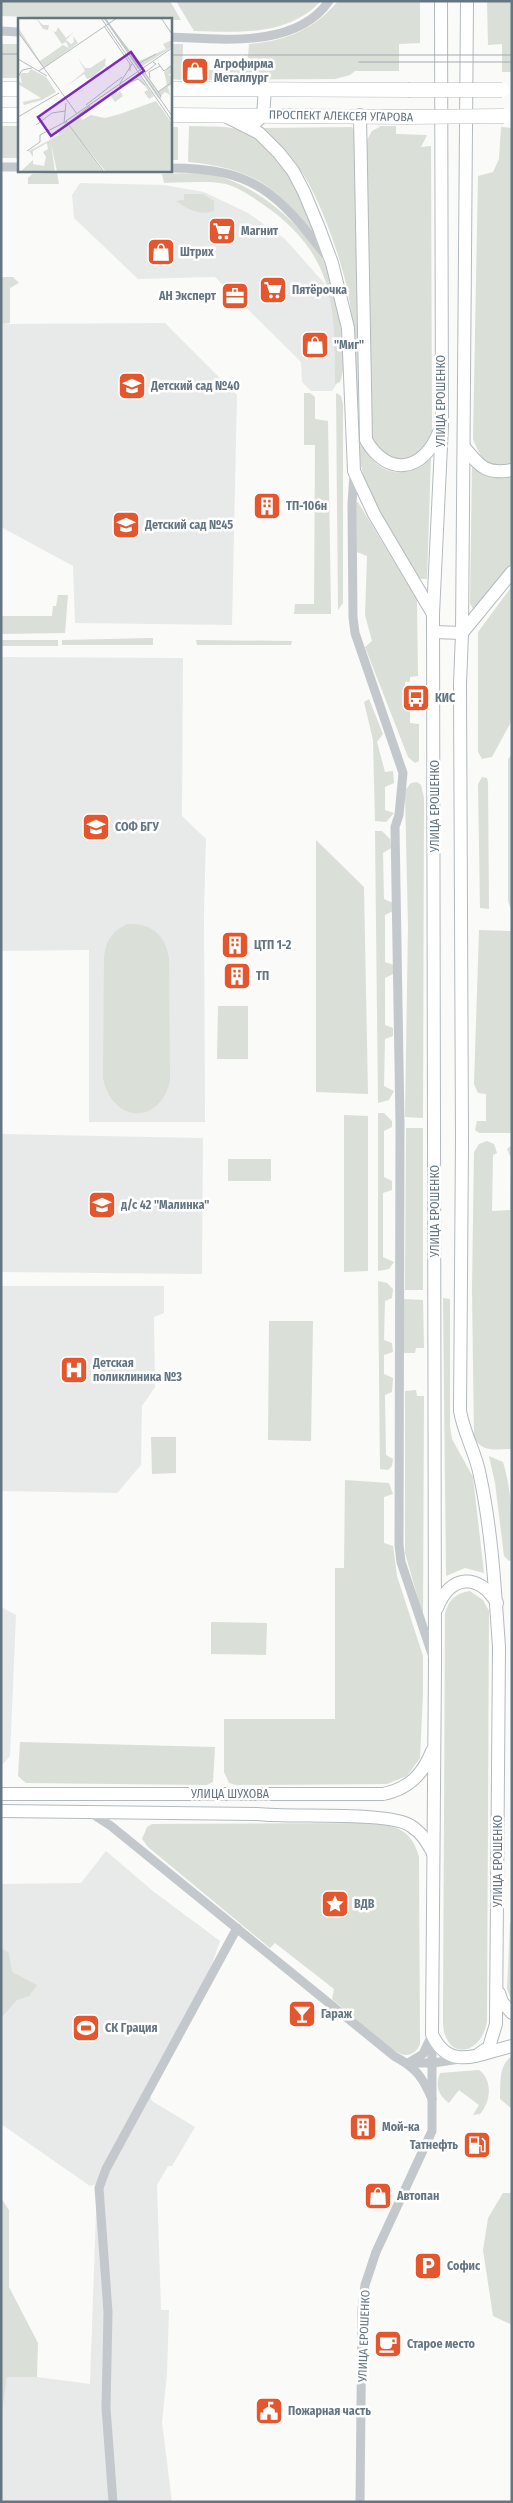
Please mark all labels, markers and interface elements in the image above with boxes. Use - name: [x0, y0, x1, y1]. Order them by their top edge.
- inset map: [18, 18, 171, 171]
- shop icon: Агрофирма Металлург: [180, 56, 210, 86]
- place label: Агрофирма Металлург: [213, 57, 274, 85]
- street label: ПРОСПЕКТ АЛЕКСЕЯ УГАРОВА: [269, 108, 414, 124]
- supermarket icon: Магнит: [207, 216, 237, 246]
- place label: Магнит: [241, 224, 279, 238]
- shop icon: Штрих: [146, 237, 176, 267]
- place label: Штрих: [180, 245, 214, 259]
- supermarket icon: Пятёрочка: [258, 275, 288, 305]
- office icon: АН Эксперт: [220, 281, 250, 311]
- place label: Пятёрочка: [292, 283, 347, 297]
- place label: АН Эксперт: [158, 289, 217, 303]
- shop icon: "Миг": [300, 330, 330, 360]
- place label: "Миг": [334, 338, 364, 352]
- street label: УЛИЦА ЕРОШЕНКО: [434, 355, 448, 448]
- school or university icon: Детский сад №40: [117, 371, 147, 401]
- place label: Детский сад №40: [150, 379, 240, 393]
- building icon: ТП-106н: [252, 491, 282, 521]
- place label: ТП-106н: [286, 499, 327, 513]
- school or university icon: Детский сад №45: [111, 510, 141, 540]
- place label: Детский сад №45: [144, 518, 233, 532]
- bus stop icon: КИС: [401, 683, 431, 713]
- place label: КИС: [435, 691, 456, 705]
- street label: УЛИЦА ЕРОШЕНКО: [428, 760, 442, 853]
- school or university icon: СОФ БГУ: [81, 812, 111, 842]
- place label: СОФ БГУ: [115, 820, 159, 834]
- building icon: ЦТП 1-2: [220, 930, 250, 960]
- place label: ЦТП 1-2: [254, 938, 292, 952]
- building icon: ТП: [222, 961, 252, 991]
- place label: ТП: [256, 969, 269, 983]
- street label: УЛИЦА ЕРОШЕНКО: [428, 1165, 442, 1258]
- school or university icon: д/с 42 "Малинка": [87, 1190, 117, 1220]
- place label: д/с 42 "Малинка": [120, 1198, 209, 1212]
- hospital icon: Детская поликлиника №3: [59, 1355, 89, 1385]
- place label: Детская поликлиника №3: [92, 1356, 182, 1384]
- street label: УЛИЦА ШУХОВА: [190, 1787, 270, 1801]
- street label: УЛИЦА ЕРОШЕНКО: [491, 1815, 505, 1908]
- place icon: ВДВ: [320, 1889, 350, 1919]
- place label: ВДВ: [354, 1897, 375, 1911]
- bar icon: Гараж: [287, 1999, 317, 2029]
- place label: Гараж: [321, 2007, 353, 2021]
- sports icon: СК Грация: [71, 2013, 101, 2043]
- place label: СК Грация: [105, 2021, 158, 2035]
- building icon: Мой-ка: [348, 2112, 378, 2142]
- place label: Мой-ка: [382, 2120, 420, 2134]
- fuel station icon: Татнефть: [462, 2130, 492, 2160]
- place label: Татнефть: [410, 2138, 458, 2152]
- shop icon: Автопан: [363, 2181, 393, 2211]
- place label: Автопан: [396, 2189, 439, 2203]
- parking icon: Софис: [413, 2251, 443, 2281]
- place label: Софис: [447, 2259, 481, 2273]
- street label: УЛИЦА ЕРОШЕНКО: [355, 2290, 373, 2383]
- cafe icon: Старое место: [373, 2329, 403, 2359]
- place label: Старое место: [407, 2337, 476, 2351]
- public building icon: Пожарная часть: [254, 2396, 284, 2426]
- place label: Пожарная часть: [288, 2404, 371, 2418]

